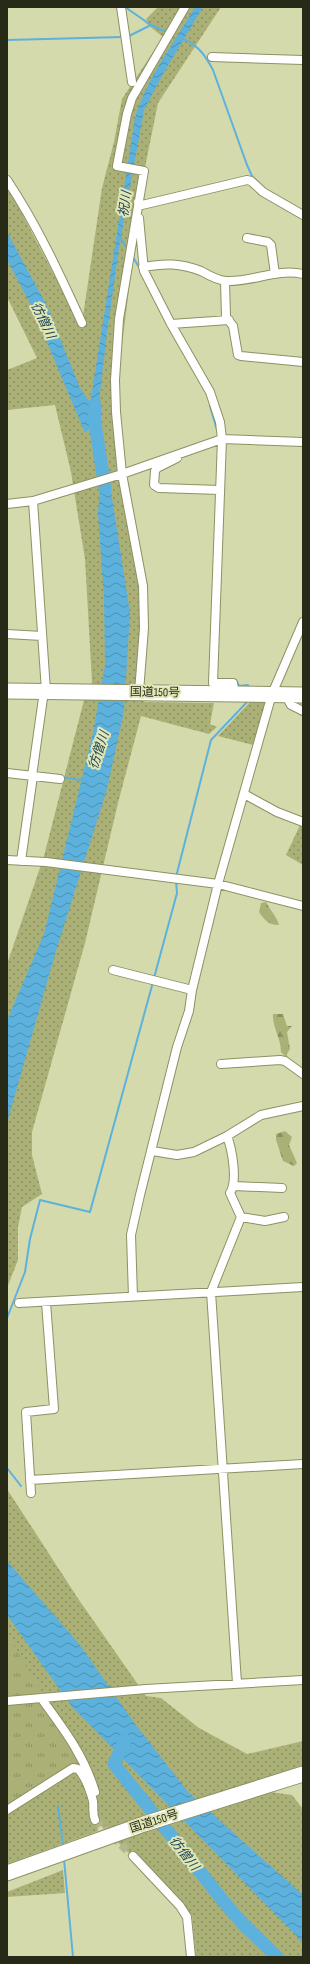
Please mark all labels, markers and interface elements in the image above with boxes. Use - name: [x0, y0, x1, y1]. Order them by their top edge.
- water label: 祝川: [115, 188, 135, 218]
- water label: 彷僧川: [27, 299, 60, 343]
- street label: 国道150号: [130, 685, 180, 700]
- water label: 彷僧川: [85, 727, 113, 771]
- street label: 国道150号: [128, 1807, 180, 1836]
- water label: 彷僧川: [166, 1833, 204, 1875]

